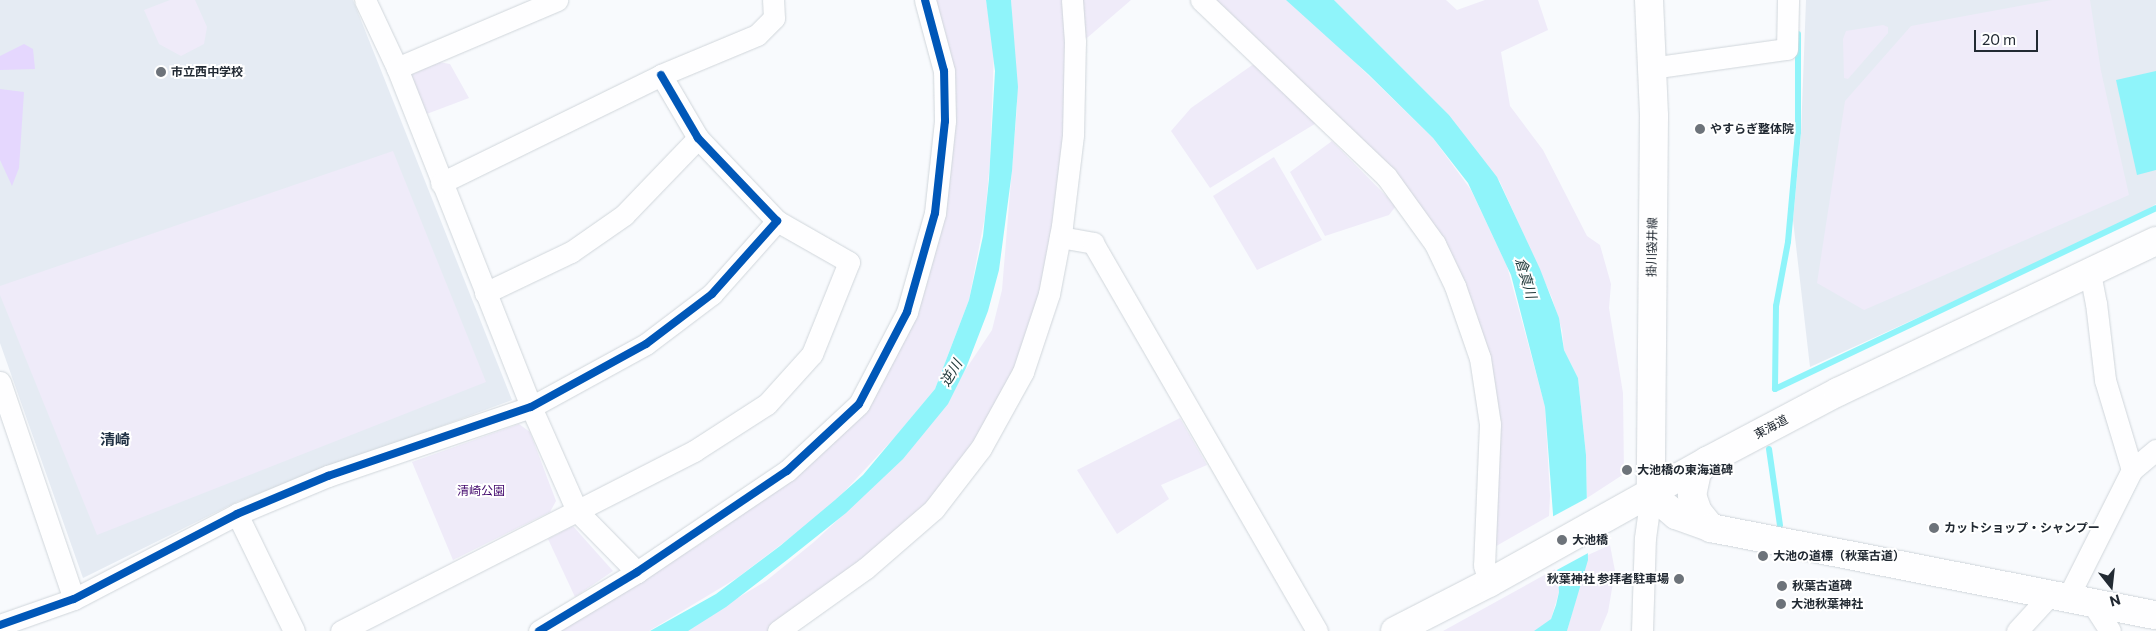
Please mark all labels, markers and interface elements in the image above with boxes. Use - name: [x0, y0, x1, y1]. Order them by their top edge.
- scale bar: [1976, 20, 2040, 52]
- text: 20 m: [1982, 30, 2016, 48]
- place label: 市立西中学校: [171, 65, 243, 79]
- marker: 市立西中学校: [155, 66, 167, 78]
- place label: やすらぎ整体院: [1710, 122, 1794, 136]
- marker: やすらぎ整体院: [1694, 123, 1706, 135]
- street label: 掛川袋井線: [1644, 217, 1660, 277]
- water label: 倉真川: [1512, 255, 1540, 301]
- water label: 逆川: [937, 357, 965, 389]
- street label: 東海道: [1752, 412, 1790, 442]
- district label: 清崎: [100, 431, 130, 449]
- place label: 大池橋の東海道碑: [1637, 463, 1733, 477]
- marker: 大池橋の東海道碑: [1621, 464, 1633, 476]
- park label: 清崎公園: [457, 484, 505, 498]
- place label: カットショップ・シャンプー: [1944, 521, 2100, 535]
- marker: カットショップ・シャンプー: [1928, 522, 1940, 534]
- place label: 大池橋: [1572, 533, 1608, 547]
- marker: 大池橋: [1556, 534, 1568, 546]
- place label: 大池の道標（秋葉古道）: [1773, 549, 1905, 563]
- marker: 大池の道標（秋葉古道）: [1757, 550, 1769, 562]
- north arrow: [2086, 561, 2136, 611]
- place label: 秋葉神社 参拝者駐車場: [1547, 572, 1669, 586]
- marker: 秋葉神社 参拝者駐車場: [1673, 573, 1685, 585]
- place label: 秋葉古道碑: [1792, 579, 1852, 593]
- marker: 秋葉古道碑: [1776, 580, 1788, 592]
- text: N: [2108, 591, 2123, 611]
- place label: 大池秋葉神社: [1791, 597, 1863, 611]
- marker: 大池秋葉神社: [1775, 598, 1787, 610]

